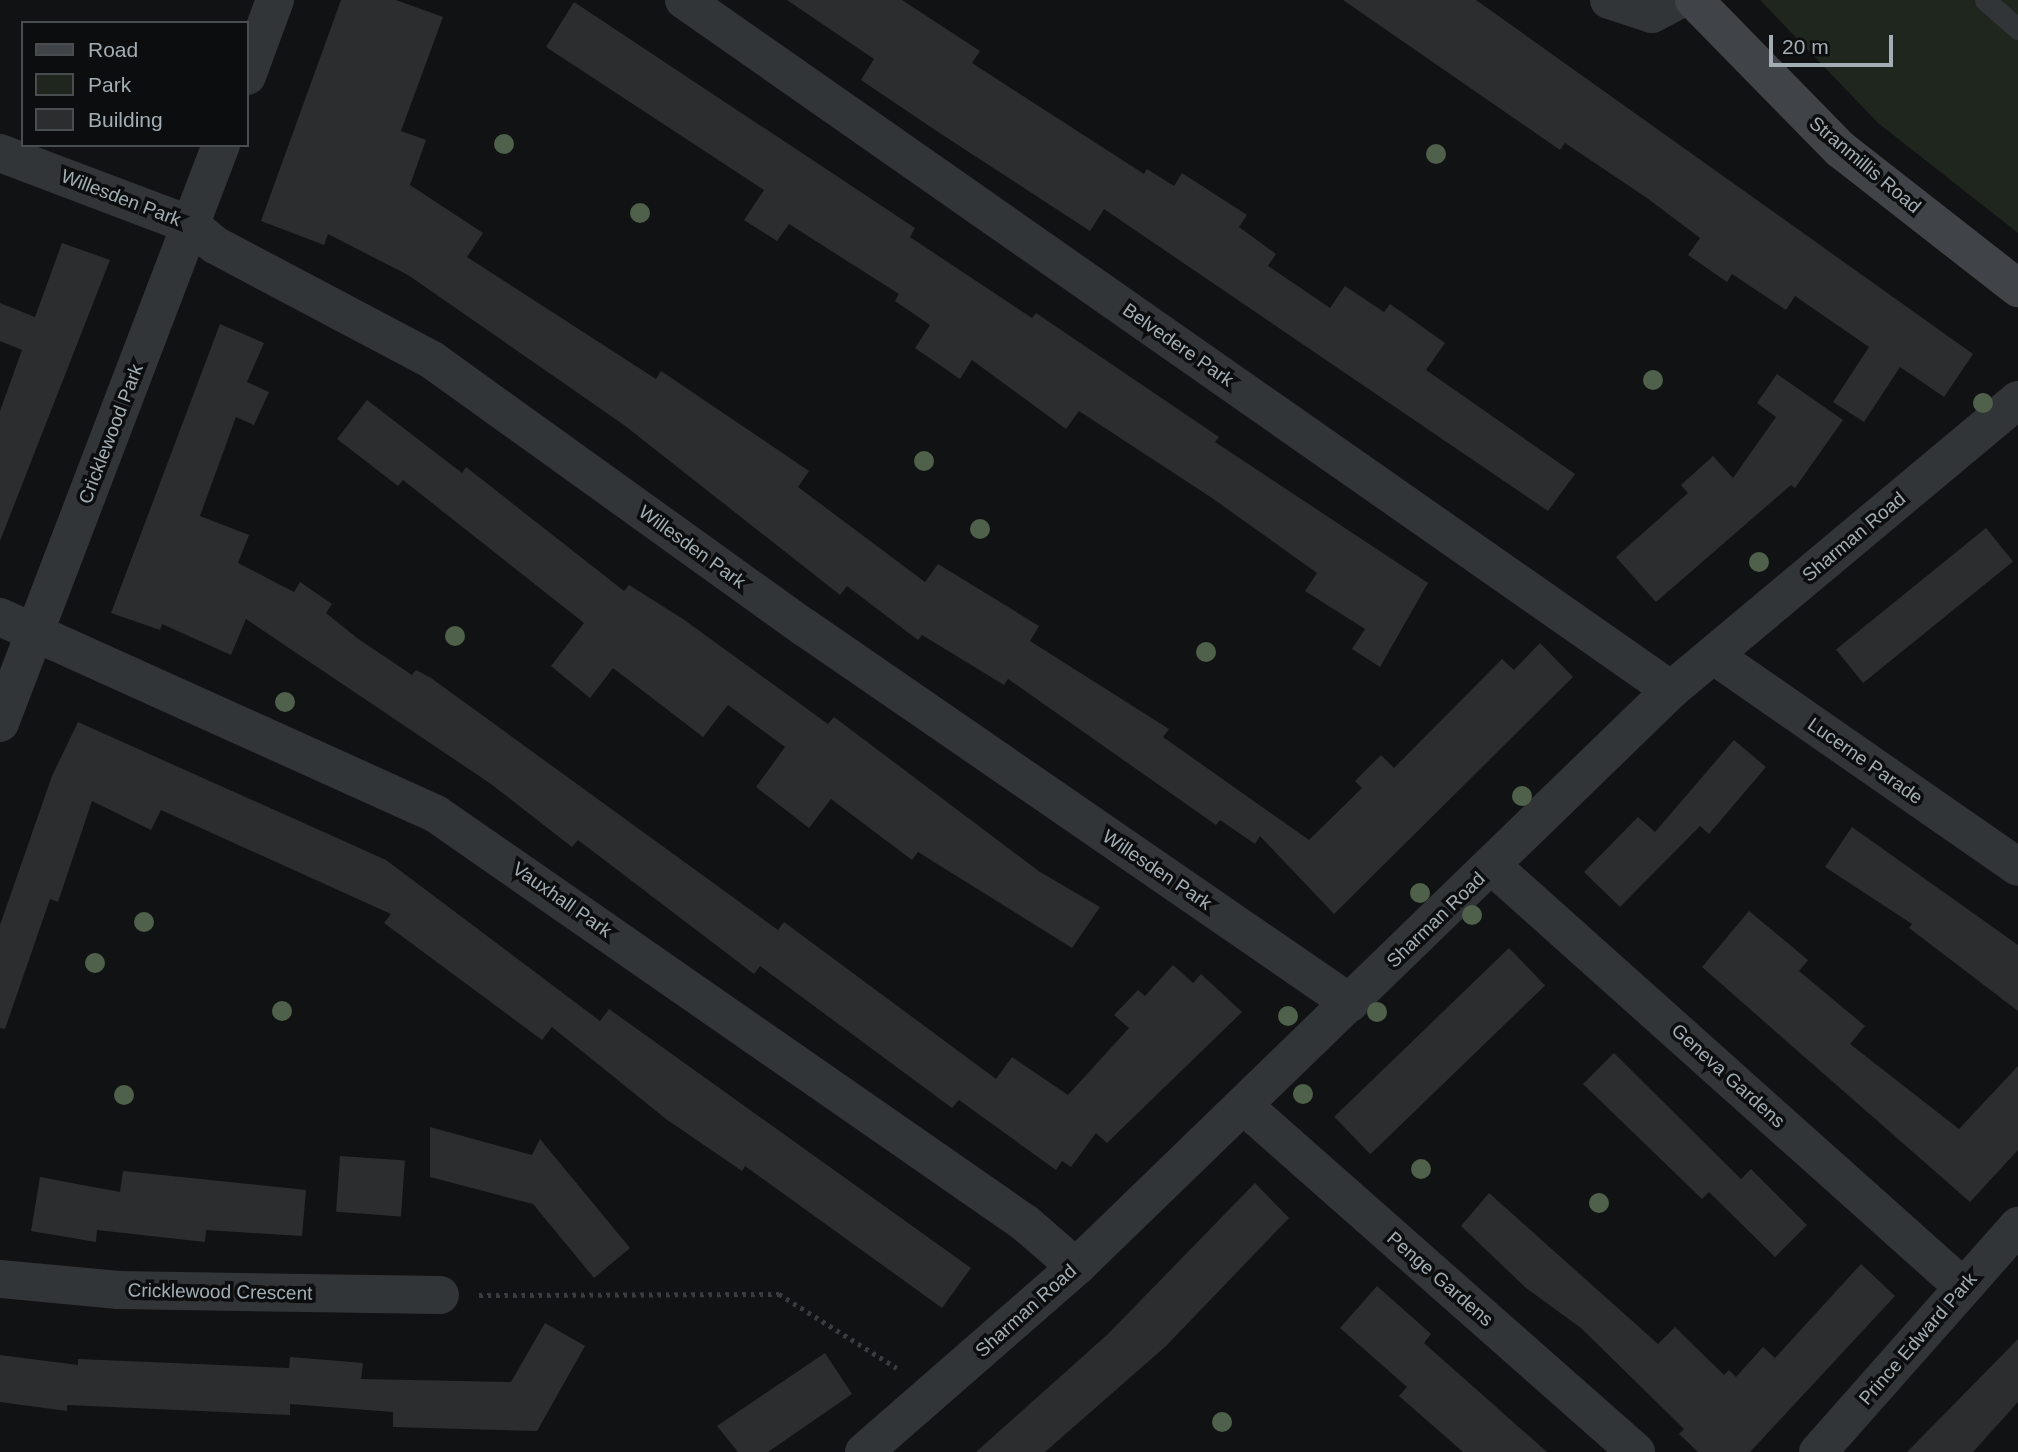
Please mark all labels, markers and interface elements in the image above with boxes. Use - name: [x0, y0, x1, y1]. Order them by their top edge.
- legend: [21, 21, 248, 147]
- scale bar: [1773, 21, 1897, 65]
- text: 20 m: [1782, 35, 1829, 58]
- text: Road: [88, 38, 138, 61]
- text: Park: [88, 73, 131, 96]
- text: Building: [88, 108, 163, 131]
- street label: Stranmillis Road: [1805, 112, 1925, 218]
- street label: Willesden Park: [58, 165, 184, 231]
- street label: Belvedere Park: [1118, 298, 1238, 392]
- street label: Cricklewood Park: [74, 361, 148, 507]
- street label: Sharman Road: [1798, 487, 1910, 587]
- street label: Willesden Park: [634, 501, 750, 593]
- street label: Lucerne Parade: [1803, 713, 1927, 809]
- street label: Willesden Park: [1098, 825, 1216, 915]
- street label: Vauxhall Park: [508, 857, 616, 943]
- street label: Sharman Road: [1382, 867, 1490, 973]
- street label: Geneva Gardens: [1667, 1019, 1789, 1133]
- street label: Penge Gardens: [1382, 1227, 1498, 1331]
- street label: Sharman Road: [971, 1260, 1081, 1362]
- street label: Prince Edward Park: [1854, 1268, 1982, 1410]
- street label: Cricklewood Crescent: [127, 1279, 313, 1305]

